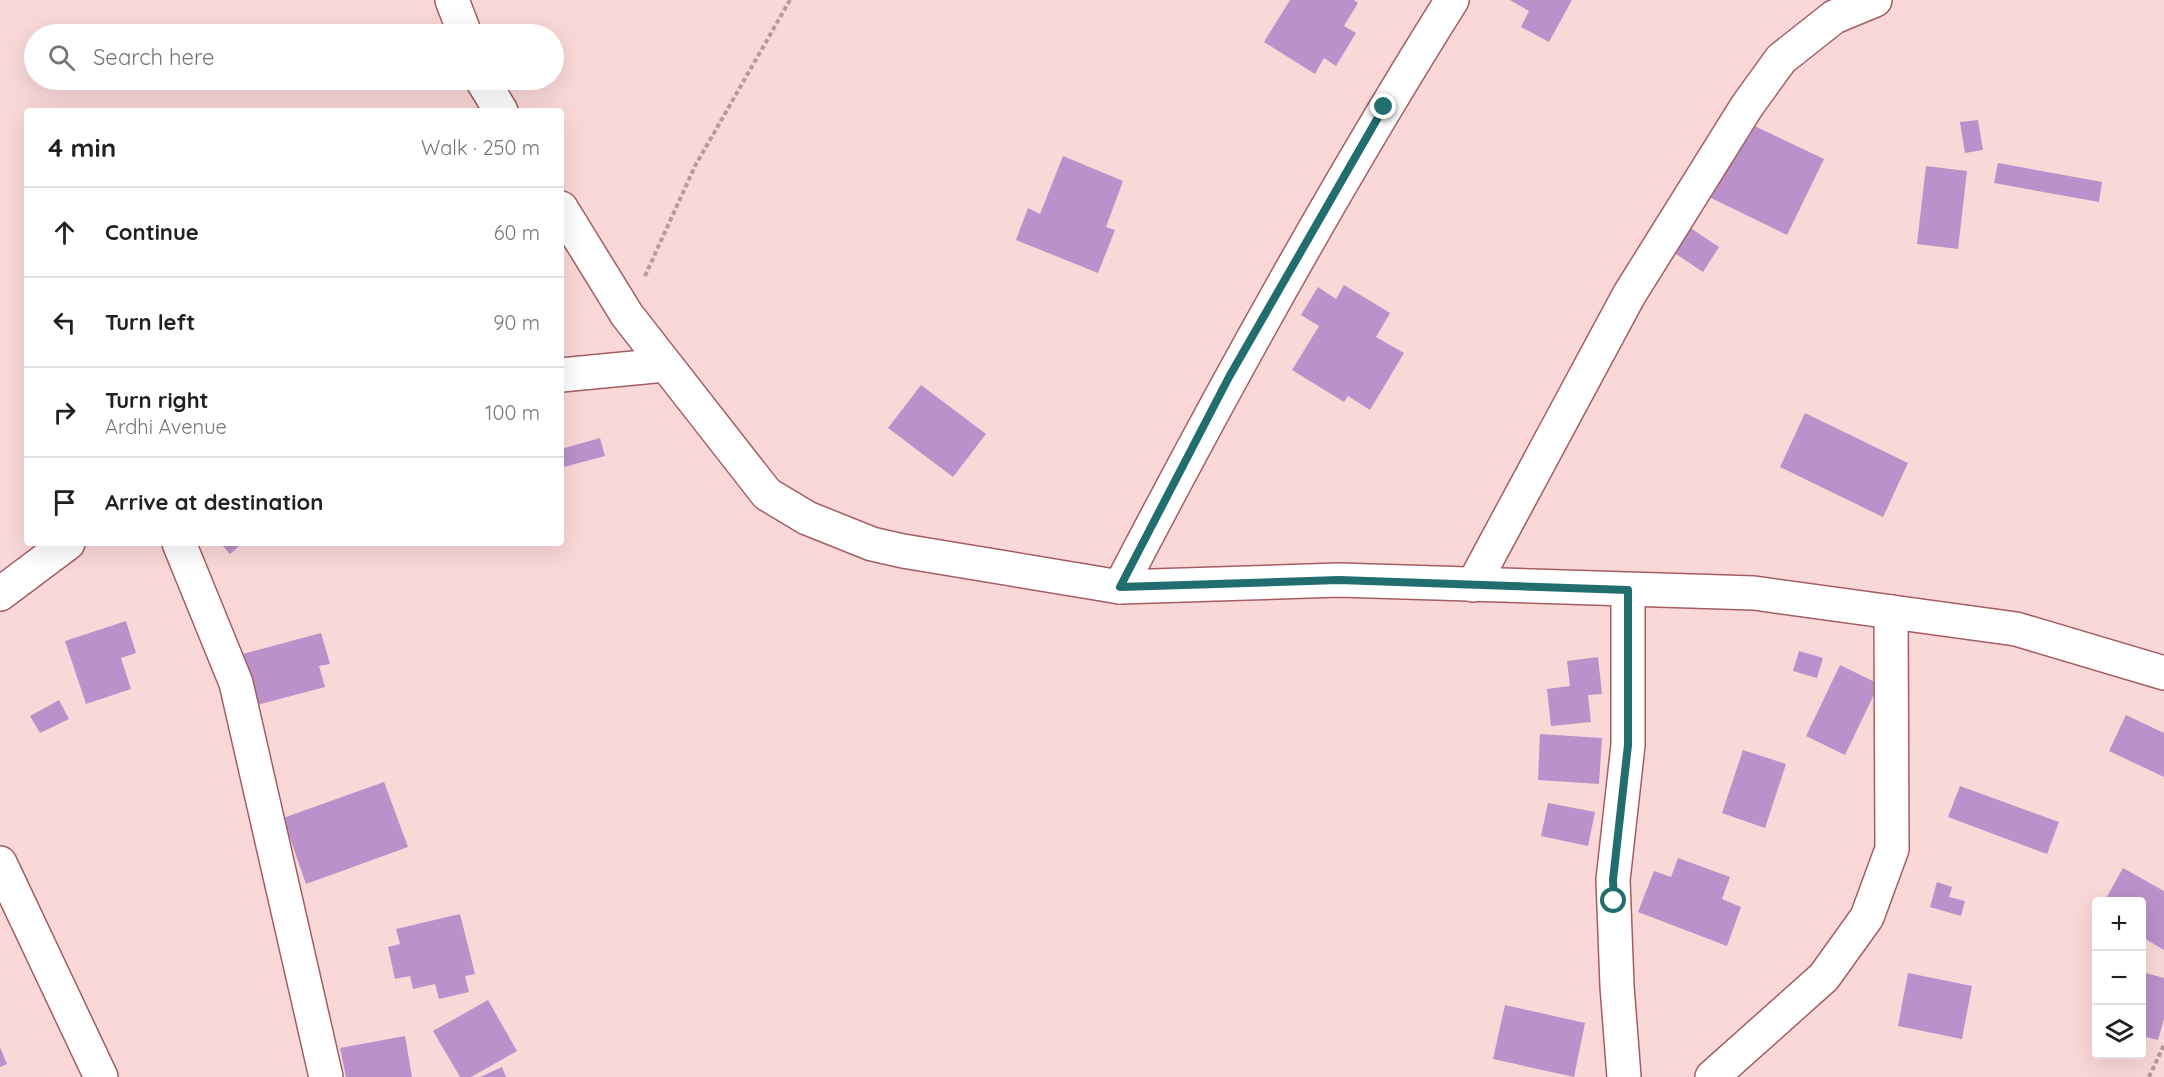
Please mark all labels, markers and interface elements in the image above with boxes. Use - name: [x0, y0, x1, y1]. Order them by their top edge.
- search box: [24, 24, 564, 90]
- icon: search: [45, 41, 78, 74]
- text: Search here: [93, 43, 214, 71]
- route end: [1370, 93, 1396, 119]
- text: 4 min: [48, 131, 116, 164]
- text: Walk · 250 m: [421, 135, 540, 160]
- icon: ahead: [48, 216, 81, 249]
- text: Continue: [105, 218, 199, 246]
- text: 60 m: [494, 220, 540, 245]
- icon: left: [48, 306, 81, 339]
- text: Turn left: [105, 308, 195, 336]
- text: 90 m: [493, 310, 540, 335]
- text: Turn right: [105, 386, 209, 414]
- icon: right: [48, 396, 81, 429]
- text: 100 m: [485, 400, 540, 425]
- text: Ardhi Avenue: [105, 414, 227, 439]
- icon: arrive: [48, 486, 81, 519]
- text: Arrive at destination: [105, 488, 323, 516]
- route start: [1600, 887, 1626, 913]
- map controls: [2092, 897, 2146, 1059]
- button: +: [2092, 897, 2146, 951]
- button: −: [2092, 951, 2146, 1005]
- button: layers: [2092, 1005, 2146, 1059]

